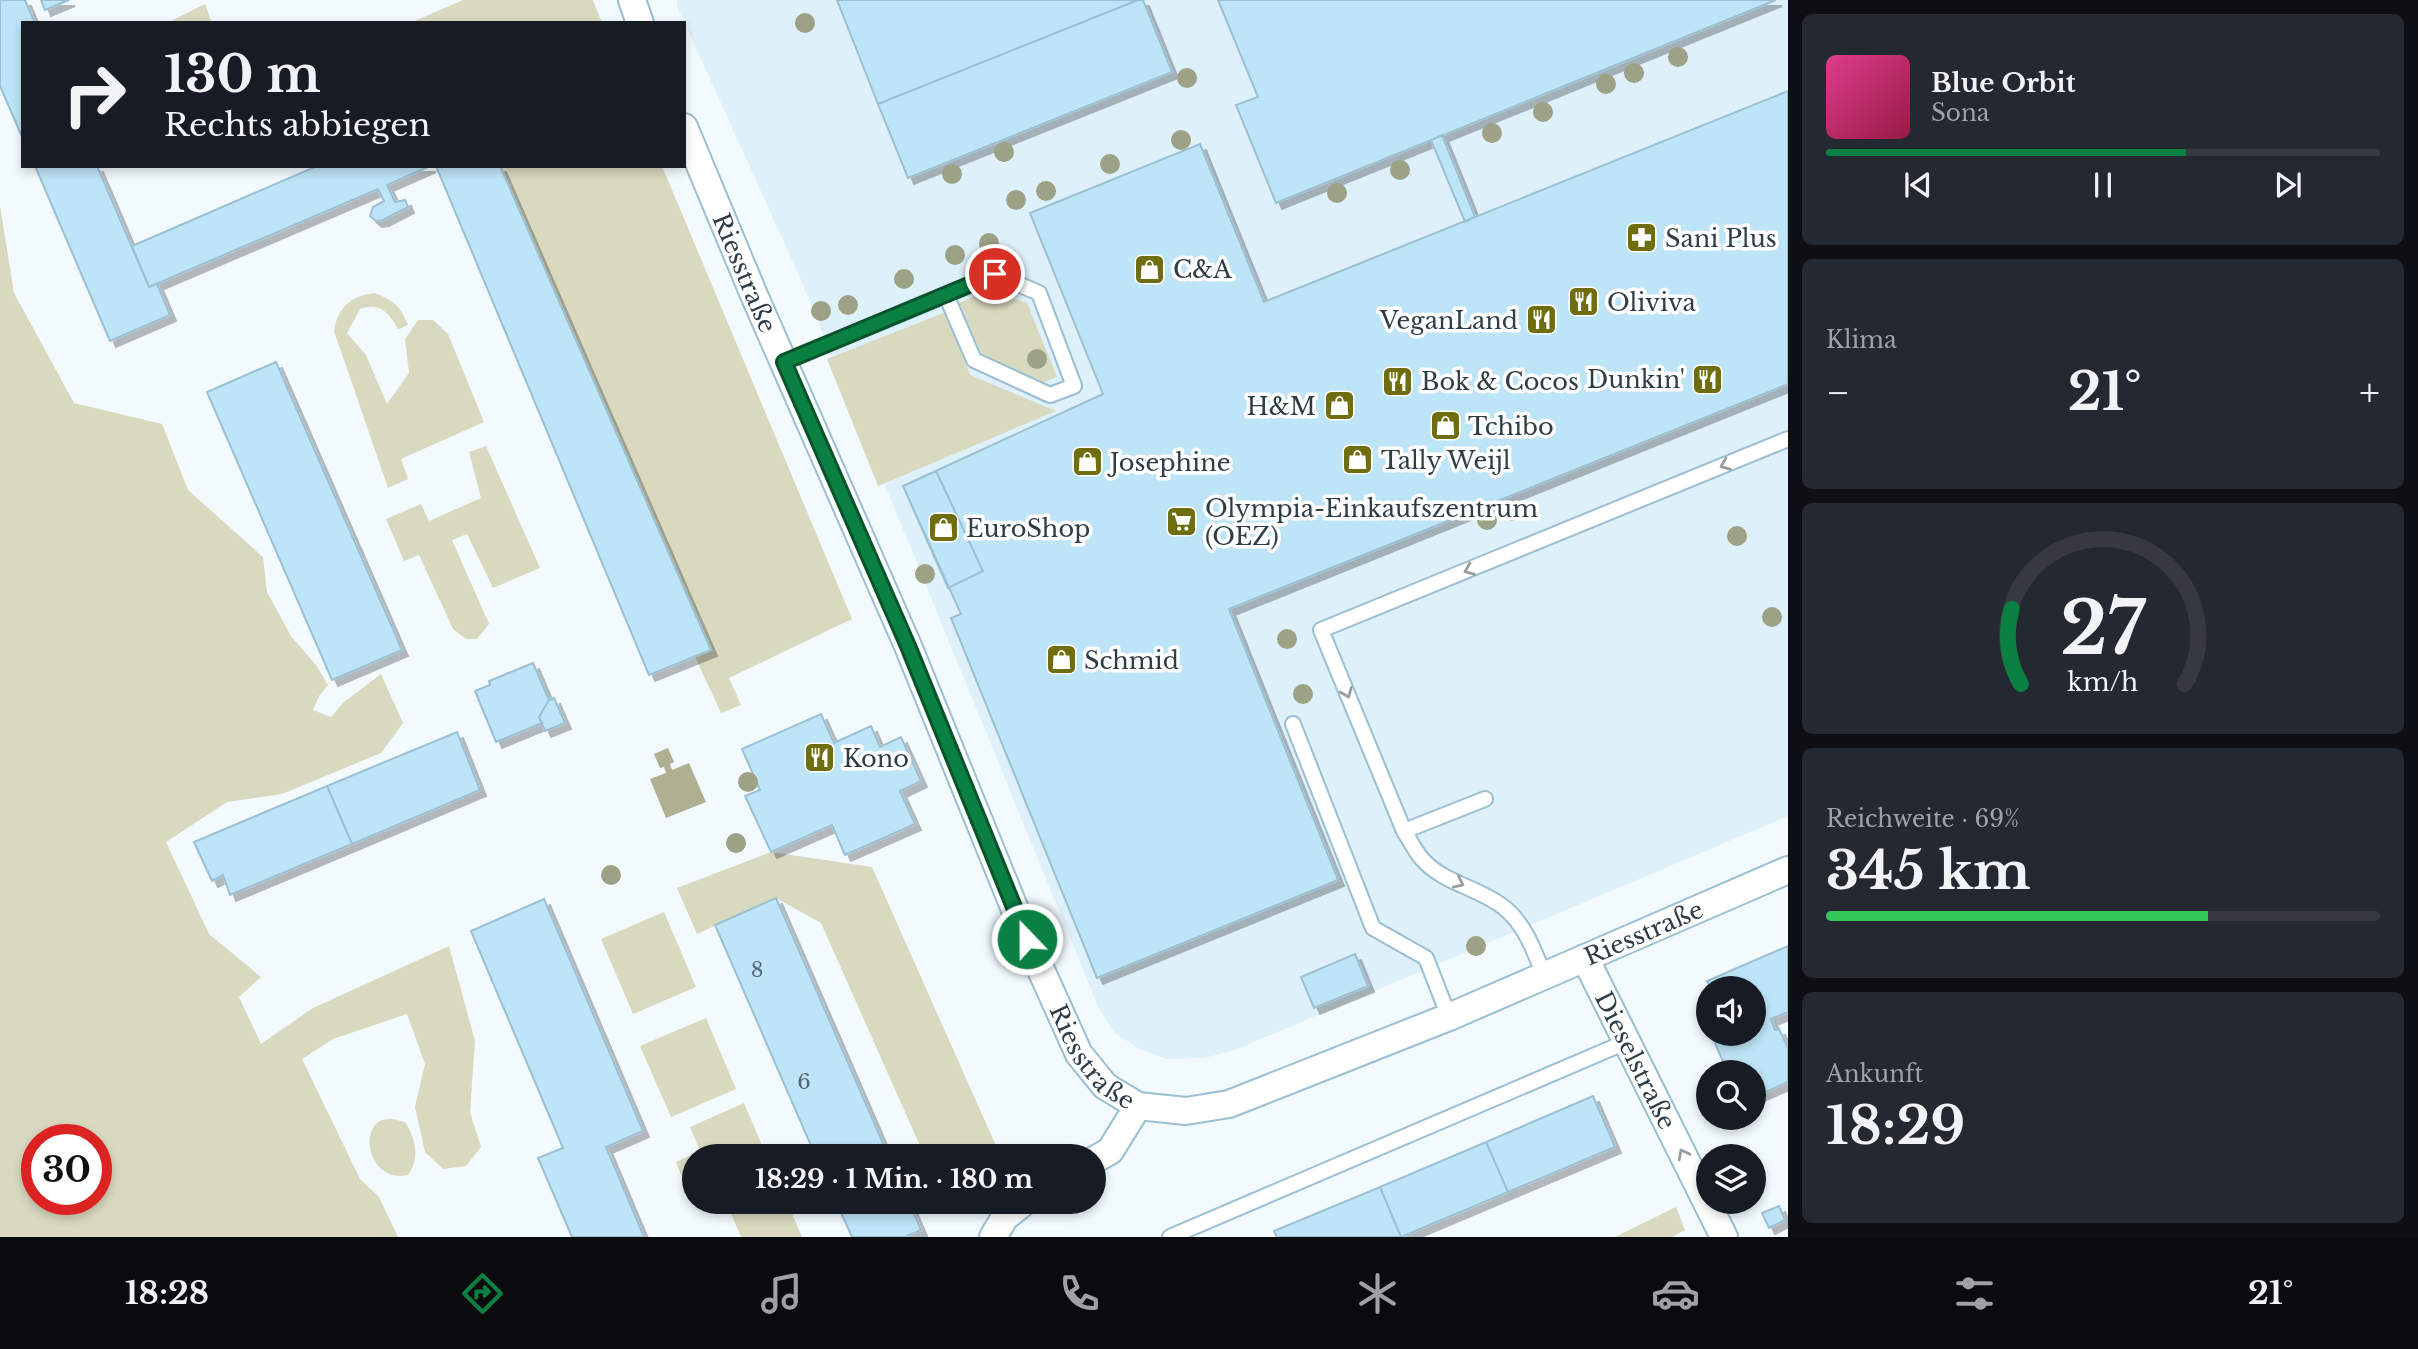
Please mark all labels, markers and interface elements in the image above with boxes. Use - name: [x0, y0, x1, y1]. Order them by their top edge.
- text: 130 m: [164, 44, 321, 105]
- icon: right: [49, 49, 140, 140]
- text: Blue Orbit: [1931, 67, 2076, 99]
- text: Sona: [1931, 99, 1989, 127]
- text: Rechts abbiegen: [164, 105, 431, 145]
- icon: previous: [1899, 166, 1937, 204]
- icon: pause: [2084, 166, 2122, 204]
- icon: next: [2269, 166, 2307, 204]
- street label: Riesstraße: [707, 209, 783, 337]
- pharmacy icon: Sani Plus: [1625, 221, 1659, 255]
- place label: Sani Plus: [1665, 224, 1777, 253]
- pin: [965, 244, 1025, 304]
- shop icon: C&A: [1133, 252, 1167, 286]
- icon: arrive: [976, 255, 1014, 293]
- place label: C&A: [1173, 255, 1232, 284]
- restaurant icon: Oliviva: [1567, 285, 1601, 319]
- place label: Oliviva: [1607, 288, 1696, 317]
- restaurant icon: VeganLand: [1524, 303, 1558, 337]
- place label: VeganLand: [1379, 306, 1518, 335]
- text: Klima: [1826, 326, 1897, 354]
- text: 21°: [2068, 360, 2142, 424]
- restaurant icon: Dunkin': [1691, 362, 1725, 396]
- restaurant icon: Bok & Cocos: [1381, 364, 1415, 398]
- place label: Dunkin': [1587, 365, 1685, 394]
- place label: Bok & Cocos: [1421, 367, 1579, 396]
- text: −: [1826, 369, 1850, 416]
- text: +: [2359, 369, 2380, 416]
- shop icon: H&M: [1322, 389, 1356, 423]
- place label: H&M: [1247, 392, 1316, 421]
- shop icon: Tchibo: [1428, 409, 1462, 443]
- place label: Tchibo: [1468, 412, 1554, 441]
- shop icon: Tally Weijl: [1341, 443, 1375, 477]
- shop icon: Josephine: [1070, 445, 1104, 479]
- place label: Tally Weijl: [1381, 446, 1511, 475]
- place label: Josephine: [1107, 448, 1230, 477]
- one-way arrow: [1719, 456, 1731, 470]
- place label: Olympia-Einkaufszentrum (OEZ): [1205, 494, 1538, 551]
- supermarket icon: Olympia-Einkaufszentrum (OEZ): [1165, 505, 1199, 539]
- shop icon: EuroShop: [926, 511, 960, 545]
- place label: EuroShop: [966, 514, 1090, 543]
- one-way arrow: [1464, 561, 1476, 575]
- text: 27: [2061, 584, 2147, 675]
- shop icon: Schmid: [1044, 643, 1078, 677]
- place label: Schmid: [1084, 646, 1179, 675]
- text: km/h: [2068, 667, 2138, 698]
- one-way arrow: [1339, 685, 1353, 698]
- restaurant icon: Kono: [803, 741, 837, 775]
- place label: Kono: [843, 744, 909, 773]
- text: Reichweite · 69%: [1826, 805, 2020, 833]
- text: 345 km: [1826, 839, 2030, 903]
- one-way arrow: [1451, 875, 1464, 889]
- street label: Riesstraße: [1580, 894, 1707, 971]
- position arrow: [990, 902, 1064, 976]
- house number: 8: [751, 957, 763, 983]
- map controls: [1696, 976, 1766, 1214]
- button: sound: [1696, 976, 1766, 1046]
- street label: Dieselstraße: [1589, 986, 1682, 1134]
- street label: Riesstraße: [1044, 1000, 1140, 1115]
- button: search: [1696, 1060, 1766, 1130]
- text: Ankunft: [1826, 1060, 1923, 1088]
- house number: 6: [797, 1069, 811, 1095]
- text: 18:29: [1826, 1094, 1965, 1158]
- speed limit sign: 30: [21, 1124, 112, 1215]
- button: layers: [1696, 1144, 1766, 1214]
- one-way arrow: [1678, 1149, 1692, 1161]
- text: 18:29 · 1 Min. · 180 m: [755, 1163, 1033, 1195]
- icon: directions: [458, 1269, 507, 1318]
- icon: music: [757, 1269, 806, 1318]
- icon: phone: [1055, 1269, 1104, 1318]
- icon: climate: [1353, 1269, 1402, 1318]
- icon: car: [1651, 1269, 1700, 1318]
- icon: filters: [1950, 1269, 1999, 1318]
- text: 18:28: [125, 1273, 209, 1313]
- text: 21°: [2248, 1273, 2293, 1313]

